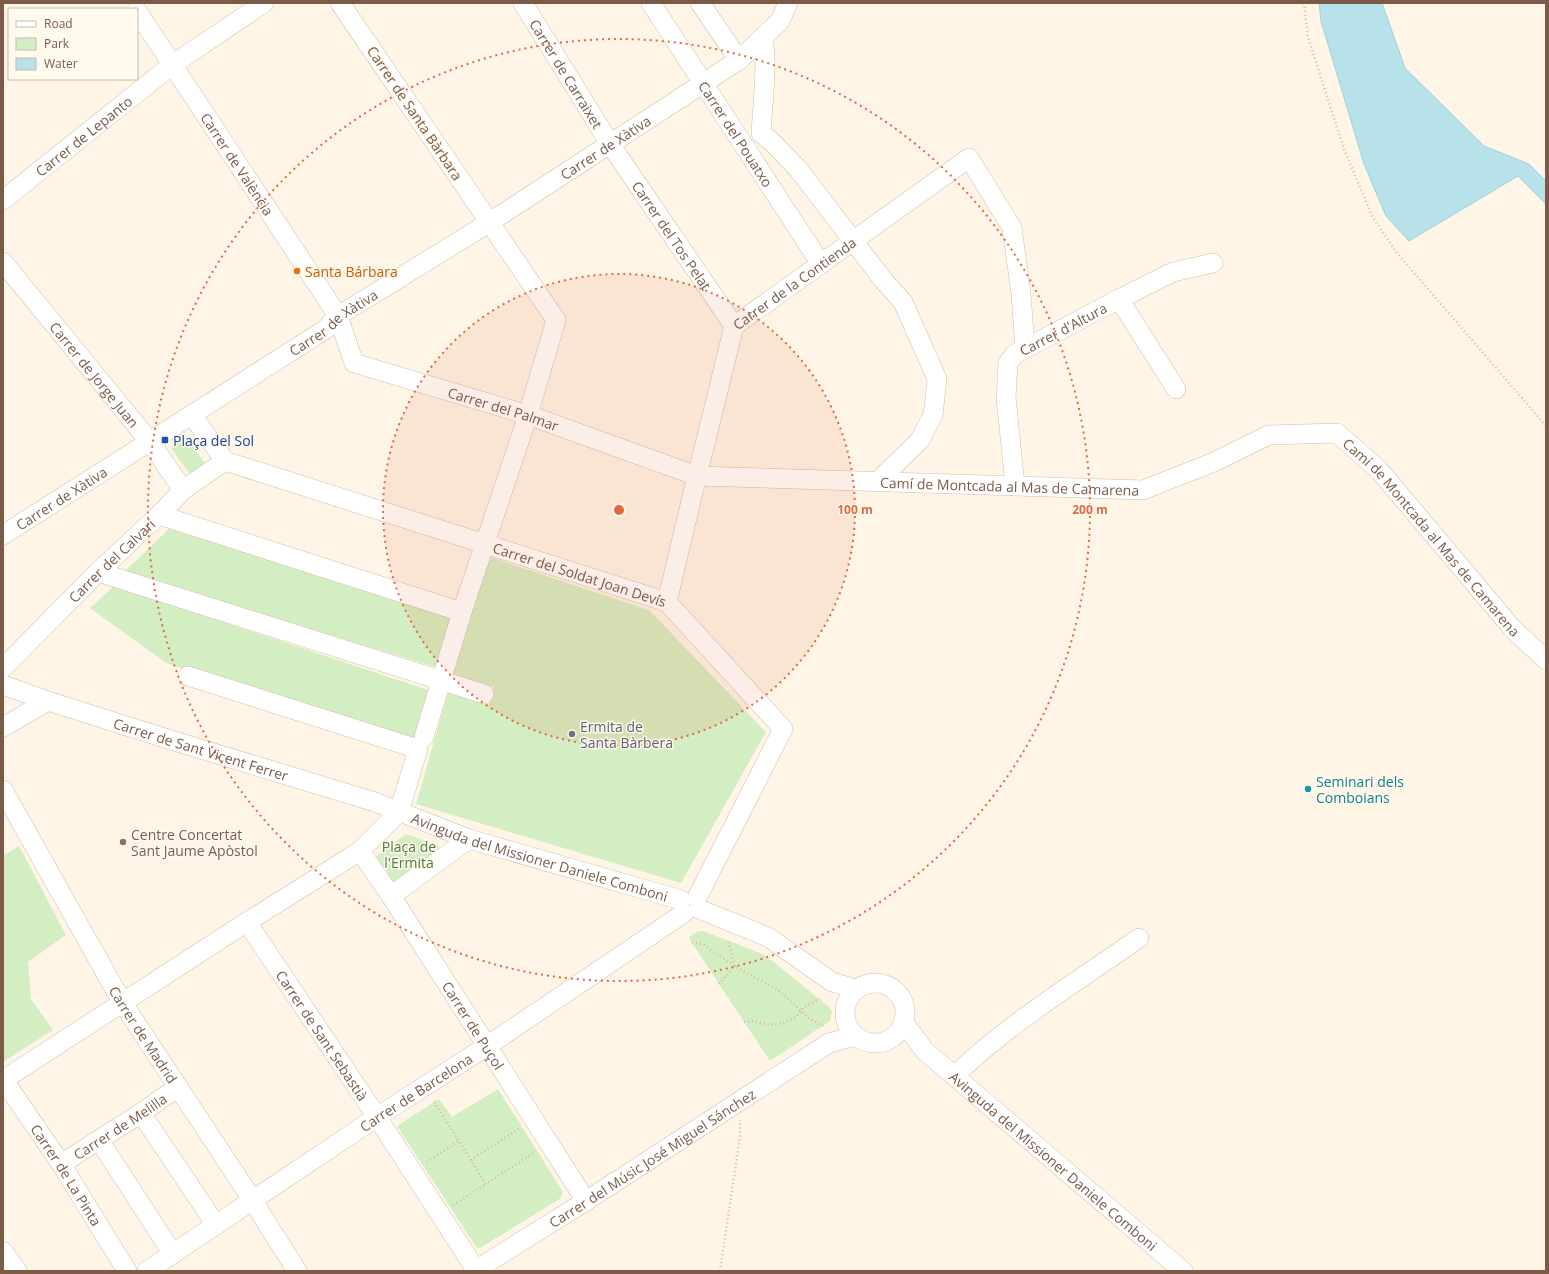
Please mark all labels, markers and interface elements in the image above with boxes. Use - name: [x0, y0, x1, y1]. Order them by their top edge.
- legend: [8, 8, 138, 80]
- text: Road: [44, 15, 73, 32]
- street label: Carrer de Carraixet: [526, 15, 607, 132]
- text: Park: [44, 35, 70, 52]
- street label: Carrer de Santa Bàrbara: [363, 42, 467, 184]
- text: Water: [44, 55, 78, 72]
- street label: Carrer del Pouatxo: [695, 77, 778, 190]
- street label: Carrer de Lepanto: [31, 91, 136, 180]
- street label: Carrer de València: [197, 109, 279, 219]
- street label: Carrer de Xàtiva: [556, 111, 654, 184]
- street label: Carrer del Tos Pelat: [628, 177, 716, 293]
- street label: Carrer de la Contienda: [729, 232, 860, 334]
- place label: Santa Bárbara: [305, 262, 398, 281]
- marker: Santa Bárbara: [292, 266, 302, 276]
- street label: Carrer de Xàtiva: [285, 285, 381, 360]
- street label: Carrer d'Altura: [1016, 298, 1110, 360]
- street label: Carrer de Jorge Juan: [46, 317, 144, 431]
- street label: Carrer del Palmar: [446, 382, 562, 435]
- place label: Plaça del Sol: [173, 431, 254, 450]
- street label: Camí de Montcada al Mas de Camarena: [1339, 433, 1524, 640]
- marker: Plaça del Sol: [160, 435, 170, 445]
- street label: Carrer de Xàtiva: [12, 462, 110, 534]
- street label: Camí de Montcada al Mas de Camarena: [880, 472, 1139, 499]
- text: 100 m: [837, 501, 873, 518]
- text: 200 m: [1072, 501, 1108, 518]
- centre of rings: [612, 503, 626, 517]
- street label: Carrer del Calvari: [64, 514, 159, 606]
- street label: Carrer del Soldat Joan Devís: [491, 538, 669, 611]
- street label: Carrer de Sant Vicent Ferrer: [111, 713, 291, 785]
- place label: Ermita de Santa Bàrbera: [580, 717, 673, 752]
- marker: Ermita de Santa Bàrbera: [567, 729, 577, 739]
- place label: Seminari dels Comboians: [1316, 772, 1404, 807]
- marker: Seminari dels Comboians: [1303, 784, 1313, 794]
- street label: Avinguda del Missioner Daniele Comboni: [409, 808, 670, 905]
- place label: Centre Concertat Sant Jaume Apòstol: [131, 825, 258, 860]
- marker: Centre Concertat Sant Jaume Apòstol: [118, 837, 128, 847]
- park label: Plaça de l'Ermita: [382, 837, 436, 872]
- street label: Carrer de Sant Sebastià: [272, 966, 373, 1104]
- street label: Carrer de Puçol: [438, 977, 509, 1073]
- street label: Carrer de Madrid: [105, 982, 182, 1087]
- street label: Carrer de Barcelona: [356, 1048, 476, 1136]
- street label: Avinguda del Missioner Daniele Comboni: [946, 1067, 1162, 1255]
- street label: Carrer del Músic José Miguel Sánchez: [545, 1084, 759, 1231]
- street label: Carrer de Melilla: [69, 1089, 170, 1163]
- street label: Carrer de La Pinta: [27, 1120, 106, 1229]

